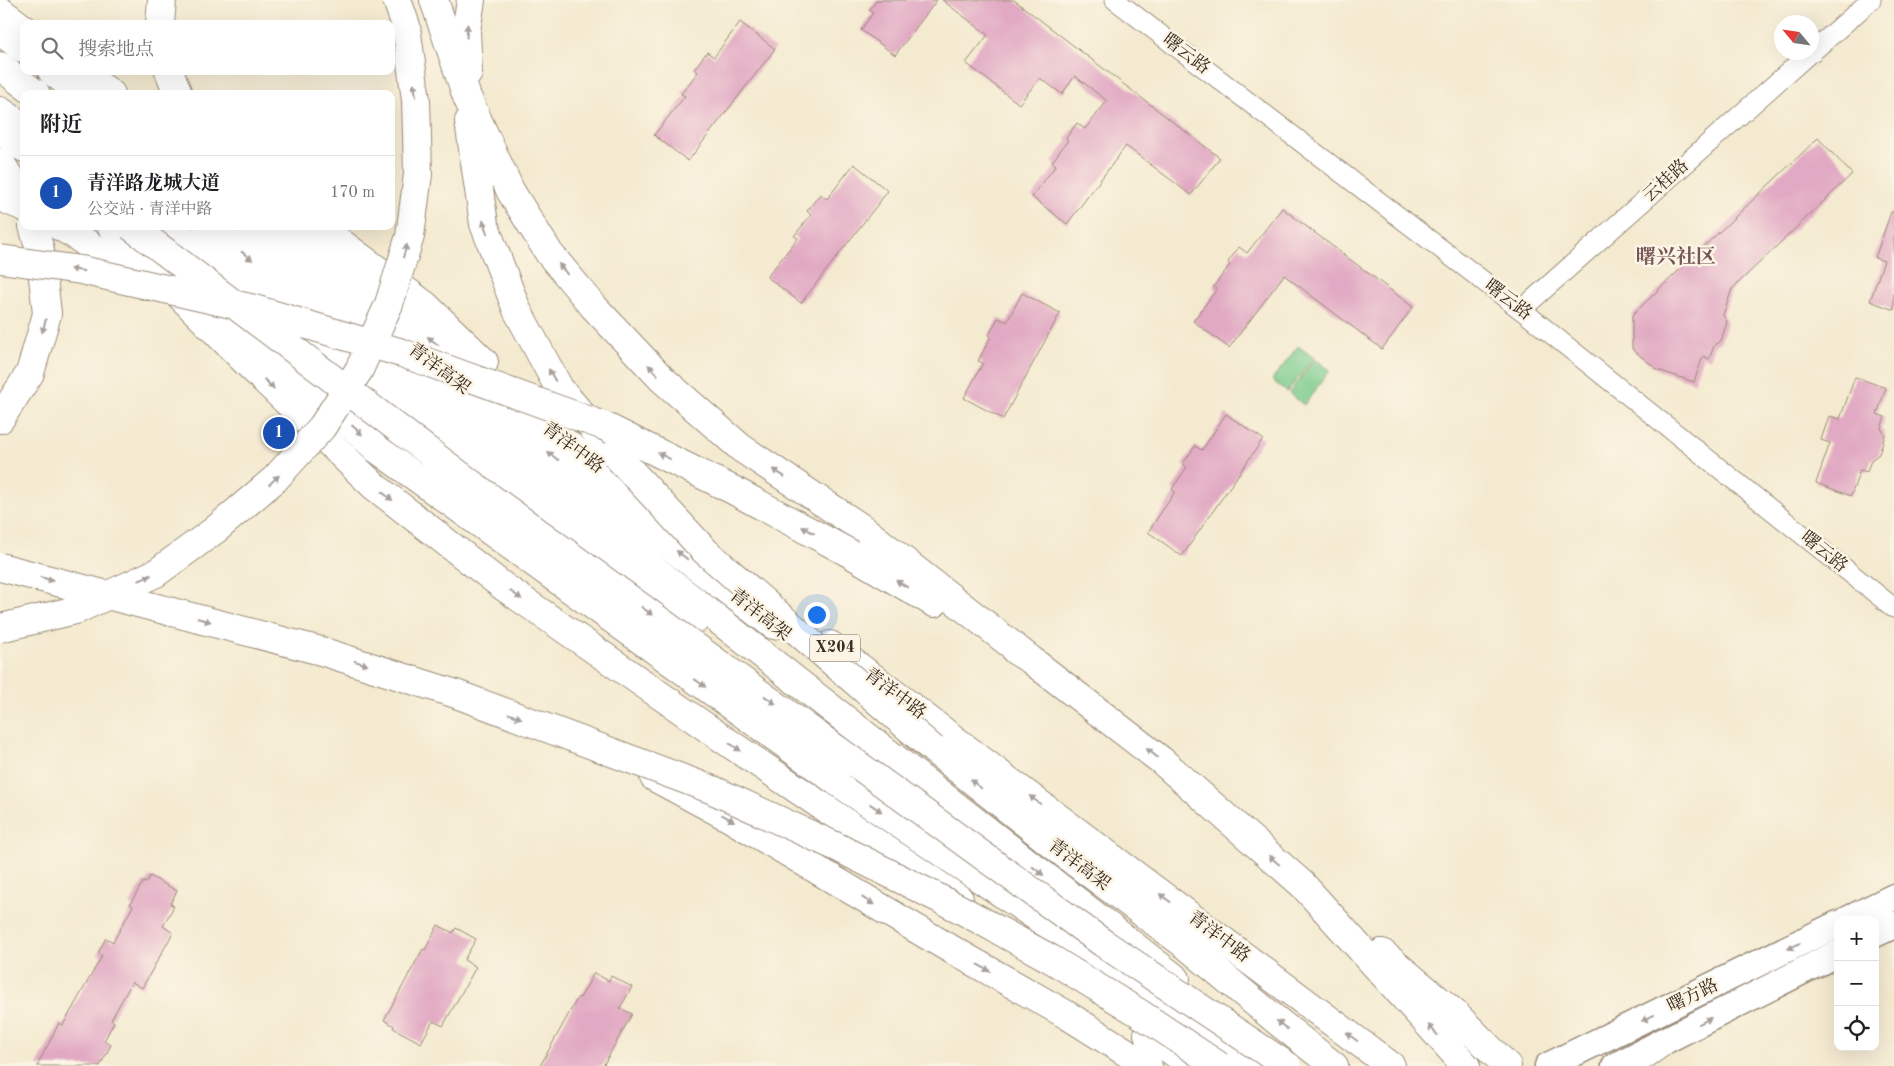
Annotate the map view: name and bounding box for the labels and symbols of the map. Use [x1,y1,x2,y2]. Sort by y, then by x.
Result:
north arrow [1774,15,1819,60]
one-way arrow [463,23,471,39]
street label: 曙云路 [1159,29,1214,77]
one-way arrow [411,81,419,97]
street label: 云桂路 [1639,155,1692,206]
one-way arrow [481,219,489,234]
one-way arrow [401,243,409,258]
district label: 曙兴社区 [1636,246,1716,268]
one-way arrow [240,251,254,261]
one-way arrow [557,263,568,276]
one-way arrow [69,265,85,273]
street label: 曙云路 [1481,275,1536,323]
one-way arrow [39,318,47,333]
one-way arrow [426,336,440,346]
street label: 青洋高架 [405,339,474,398]
one-way arrow [647,365,659,377]
one-way arrow [548,367,556,382]
one-way arrow [263,378,275,390]
pin: 1 [263,414,295,452]
street label: 青洋中路 [539,418,608,477]
one-way arrow [350,425,363,436]
one-way arrow [546,451,560,461]
one-way arrow [657,451,671,459]
one-way arrow [772,468,785,477]
one-way arrow [267,474,279,486]
one-way arrow [380,491,393,502]
one-way arrow [802,526,815,535]
street label: 曙云路 [1797,526,1852,576]
one-way arrow [675,550,689,560]
one-way arrow [138,573,152,581]
one-way arrow [40,575,55,583]
one-way arrow [896,579,909,588]
street label: 青洋高架 [726,584,795,644]
one-way arrow [509,590,522,600]
your location [804,602,830,628]
one-way arrow [640,606,654,616]
one-way arrow [197,616,212,624]
road number: X204 [810,634,860,661]
one-way arrow [354,660,369,668]
street label: 青洋中路 [861,664,930,723]
one-way arrow [693,678,707,688]
one-way arrow [763,695,777,705]
one-way arrow [508,712,523,720]
one-way arrow [729,743,742,752]
one-way arrow [1146,748,1159,759]
one-way arrow [970,778,983,789]
one-way arrow [1029,795,1042,806]
one-way arrow [869,803,883,813]
one-way arrow [722,813,735,822]
street label: 青洋高架 [1045,835,1114,894]
one-way arrow [1269,854,1281,866]
one-way arrow [1032,866,1045,876]
one-way arrow [1159,892,1172,903]
one-way arrow [862,896,875,905]
street label: 青洋中路 [1185,907,1254,966]
one-way arrow [1787,942,1801,950]
one-way arrow [978,964,991,973]
street label: 曙方路 [1664,974,1721,1016]
one-way arrow [1641,1014,1655,1022]
one-way arrow [1698,1017,1712,1025]
one-way arrow [1276,1020,1289,1031]
one-way arrow [1427,1024,1438,1037]
one-way arrow [1345,1032,1359,1042]

